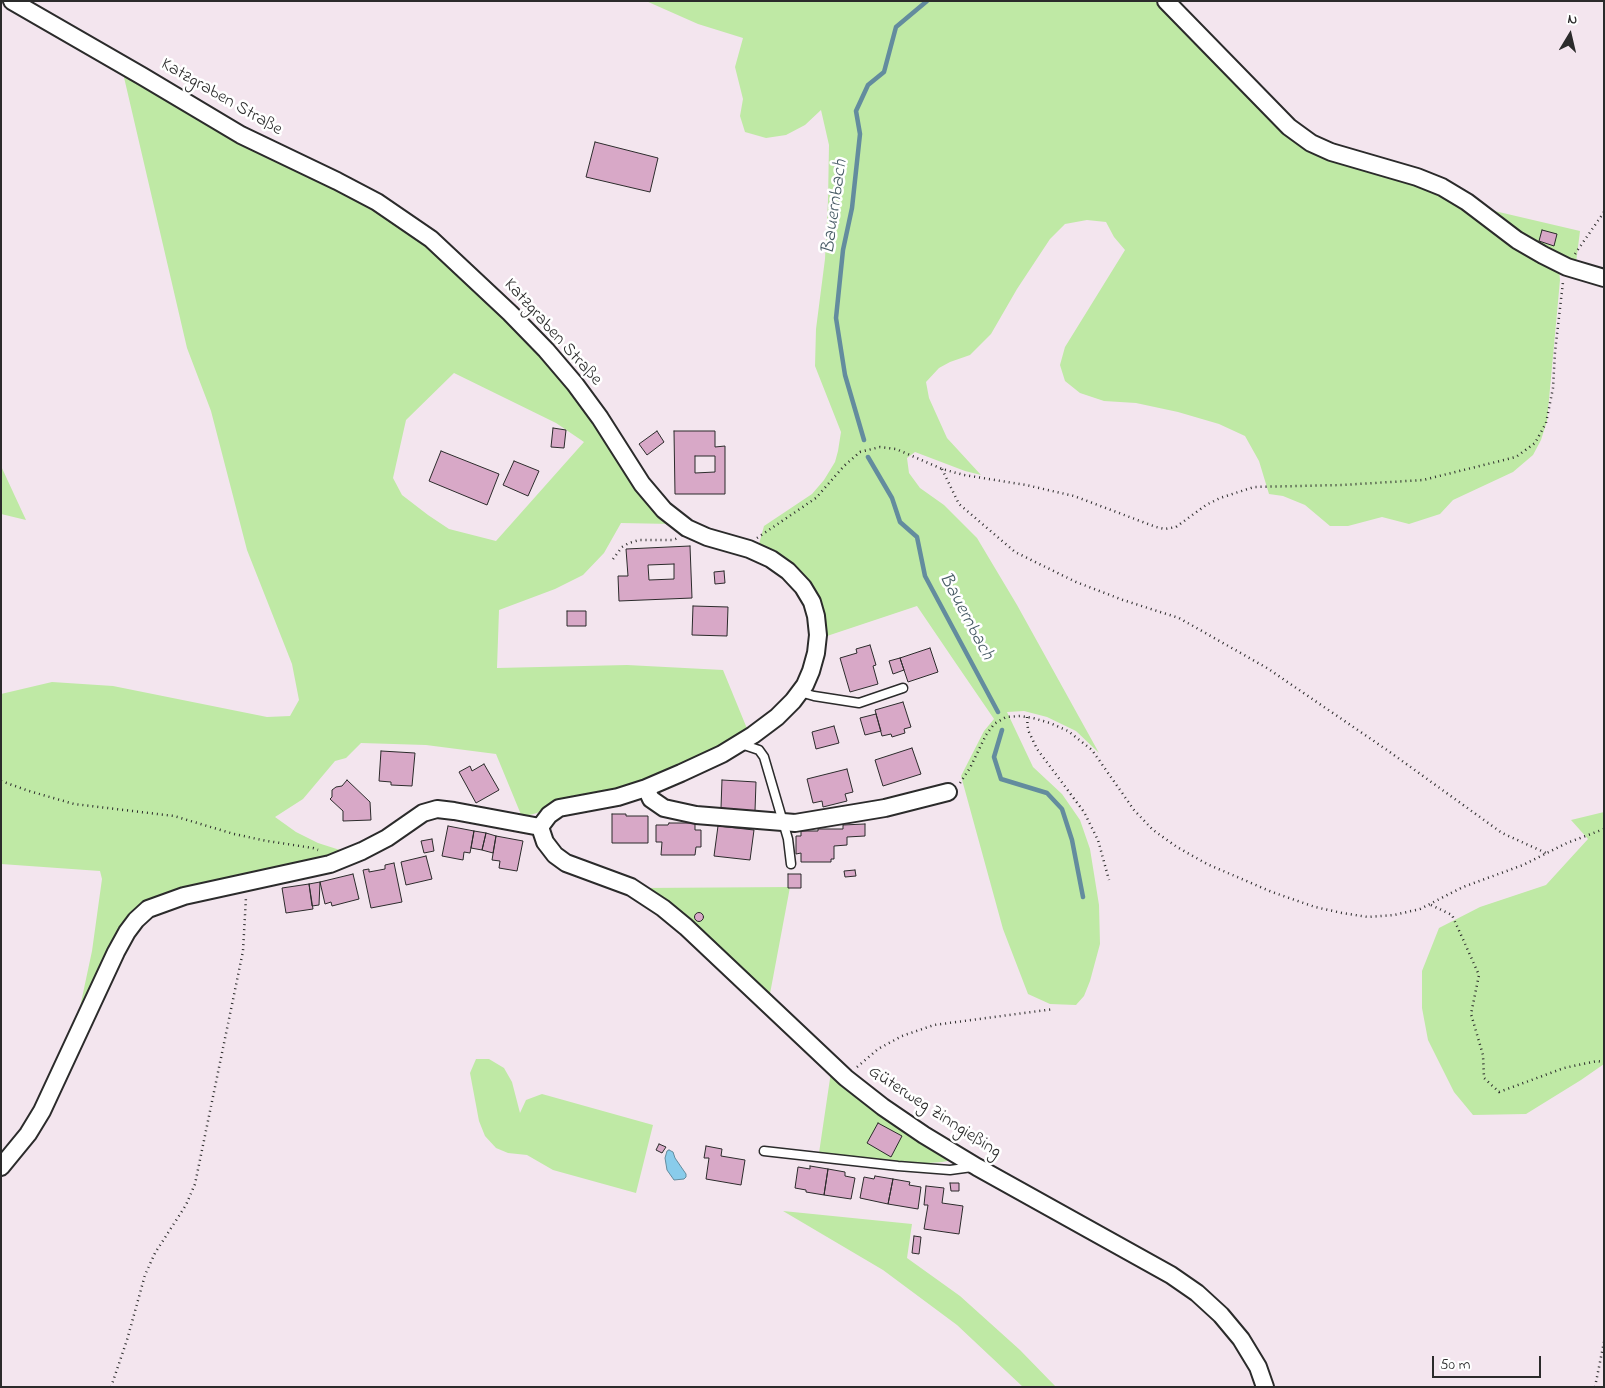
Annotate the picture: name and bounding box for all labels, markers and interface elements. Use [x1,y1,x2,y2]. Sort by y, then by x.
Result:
text: N [1566,9,1579,31]
north arrow [1545,10,1595,60]
street label: Katzgraben Straße [156,54,286,142]
water label: Bauernbach [818,158,854,256]
street label: Katzgraben Straße [498,275,606,391]
water label: Bauernbach [933,570,997,664]
street label: Güterweg Zinngießing [864,1062,1004,1164]
scale bar [1435,1346,1544,1378]
text: 50 m [1440,1354,1470,1376]

